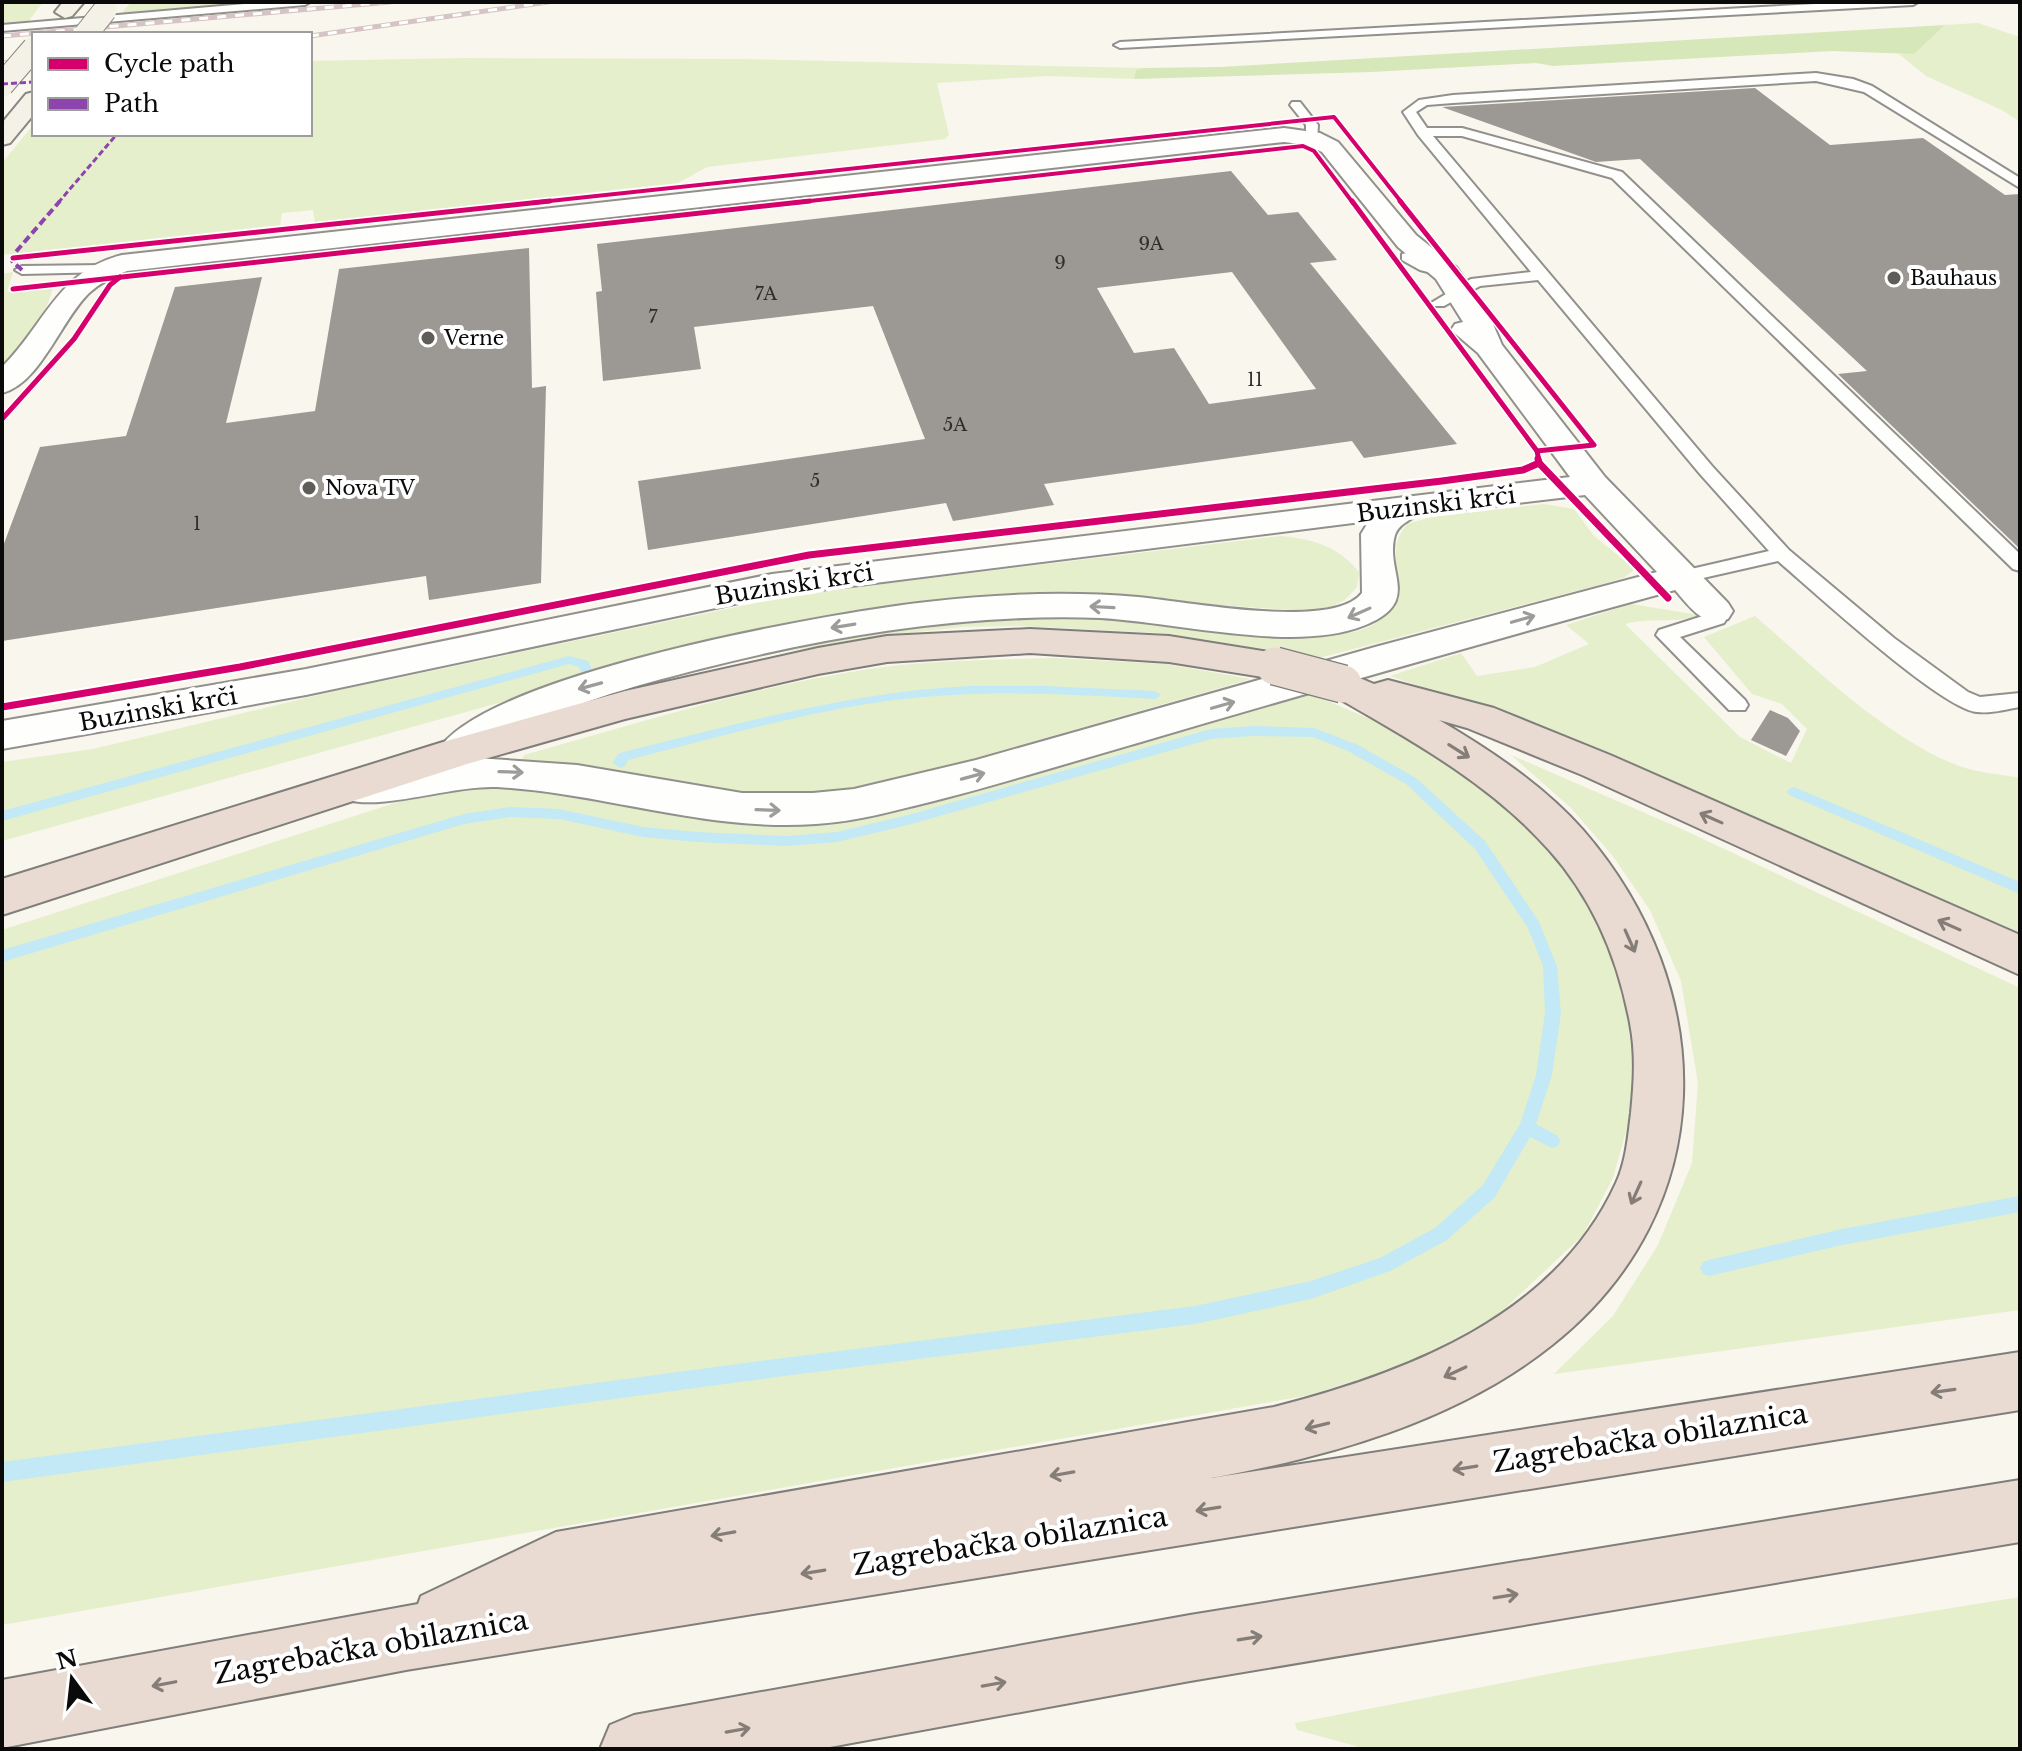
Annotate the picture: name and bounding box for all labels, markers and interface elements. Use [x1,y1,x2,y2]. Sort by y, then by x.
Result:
legend [32,32,312,136]
text: Cycle path [104,49,235,78]
text: Path [104,89,159,118]
house number: 9A [1138,233,1165,255]
house number: 9 [1054,252,1066,274]
place label: Bauhaus [1910,266,1997,290]
marker: Bauhaus [1885,269,1903,287]
house number: 7A [755,283,778,305]
house number: 7 [648,306,658,328]
place label: Verne [443,326,504,350]
marker: Verne [419,329,437,347]
house number: 11 [1247,369,1263,391]
house number: 5A [943,414,968,436]
house number: 5 [810,470,820,492]
place label: Nova TV [325,476,415,500]
marker: Nova TV [300,479,318,497]
street label: Buzinski krči [1355,480,1517,528]
house number: 1 [193,513,201,535]
street label: Buzinski krči [713,557,875,611]
one-way arrow [1089,599,1116,614]
one-way arrow [1347,606,1371,621]
one-way arrow [1510,611,1536,626]
one-way arrow [831,619,856,634]
one-way arrow [577,679,603,694]
street label: Buzinski krči [77,681,239,737]
one-way arrow [1210,696,1236,711]
one-way arrow [1447,743,1470,759]
one-way arrow [497,765,524,780]
one-way arrow [960,767,986,782]
one-way arrow [754,802,781,817]
one-way arrow [1700,810,1724,825]
one-way arrow [1937,916,1961,931]
one-way arrow [1623,929,1638,953]
one-way arrow [1628,1181,1643,1205]
one-way arrow [1444,1365,1468,1380]
one-way arrow [1931,1384,1956,1399]
street label: Zagrebačka obilaznica [1490,1396,1810,1480]
one-way arrow [1305,1420,1331,1435]
one-way arrow [1453,1461,1478,1476]
one-way arrow [1050,1468,1075,1483]
street label: Zagrebačka obilaznica [850,1499,1170,1583]
one-way arrow [1196,1502,1221,1517]
one-way arrow [711,1527,736,1542]
one-way arrow [801,1566,826,1581]
one-way arrow [1493,1588,1518,1603]
street label: Zagrebačka obilaznica [211,1602,531,1692]
one-way arrow [1236,1630,1262,1645]
north arrow [32,1639,112,1719]
text: N [53,1644,81,1676]
one-way arrow [980,1675,1006,1690]
one-way arrow [152,1677,178,1692]
one-way arrow [725,1722,750,1737]

